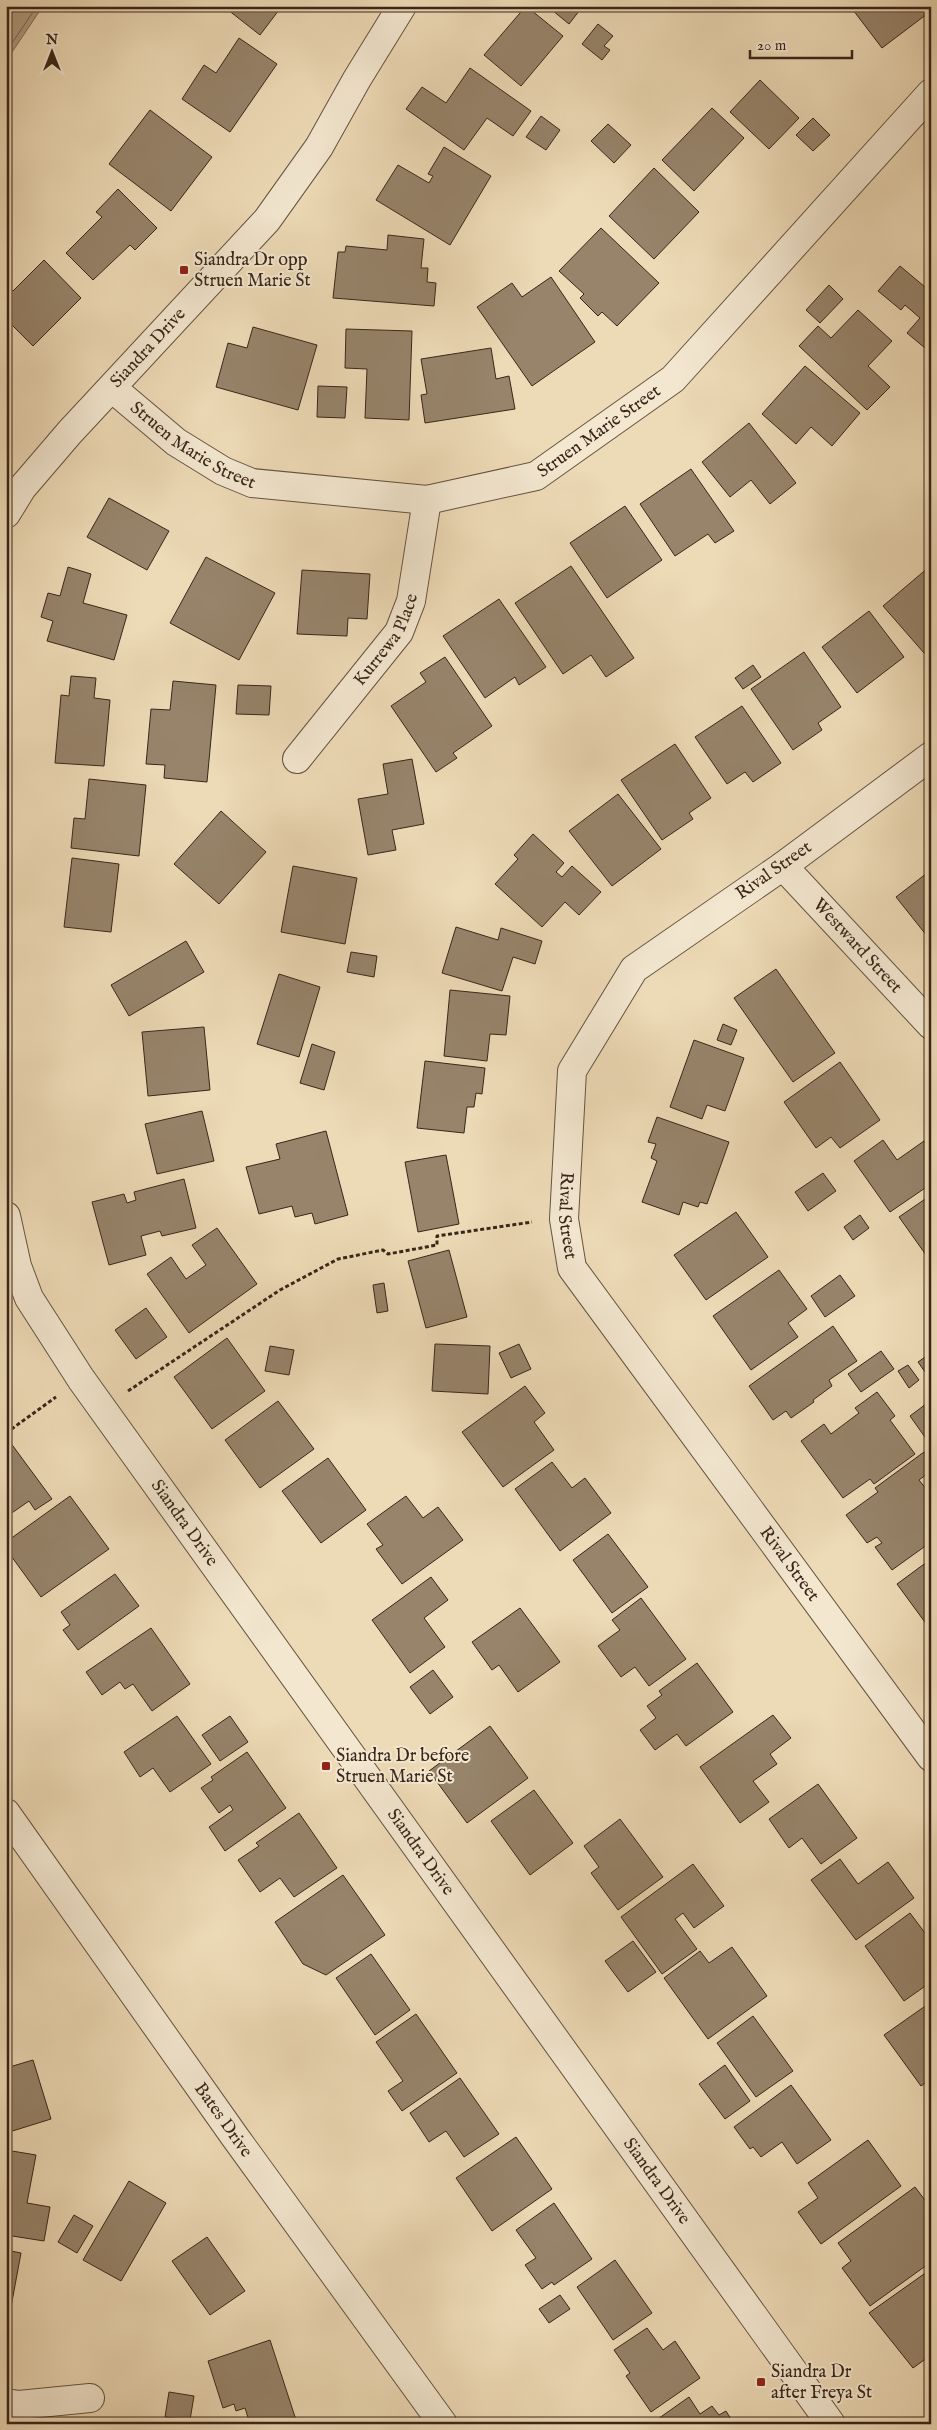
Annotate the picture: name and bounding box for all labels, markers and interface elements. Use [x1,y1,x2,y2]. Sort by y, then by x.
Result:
north arrow [28,28,78,78]
scale bar [750,28,852,60]
text: N [45,31,58,49]
text: 20 m [757,36,787,55]
place label: Siandra Dr opp Struen Marie St [194,249,311,293]
marker: Siandra Dr opp Struen Marie St [178,264,190,276]
street label: Siandra Drive [105,303,191,393]
street label: Struen Marie Street [533,380,665,483]
street label: Struen Marie Street [125,397,259,495]
street label: Kurrewa Place [349,592,423,691]
street label: Rival Street [732,836,816,906]
street label: Westward Street [807,893,907,998]
street label: Rival Street [552,1171,582,1261]
street label: Siandra Drive [146,1475,223,1571]
street label: Rival Street [754,1522,825,1606]
place label: Siandra Dr before Struen Marie St [336,1745,469,1789]
marker: Siandra Dr before Struen Marie St [320,1760,332,1772]
street label: Siandra Drive [382,1804,459,1900]
street label: Bates Drive [189,2078,257,2162]
street label: Siandra Drive [618,2133,696,2229]
place label: Siandra Dr after Freya St [771,2361,872,2405]
marker: Siandra Dr after Freya St [755,2376,767,2388]

